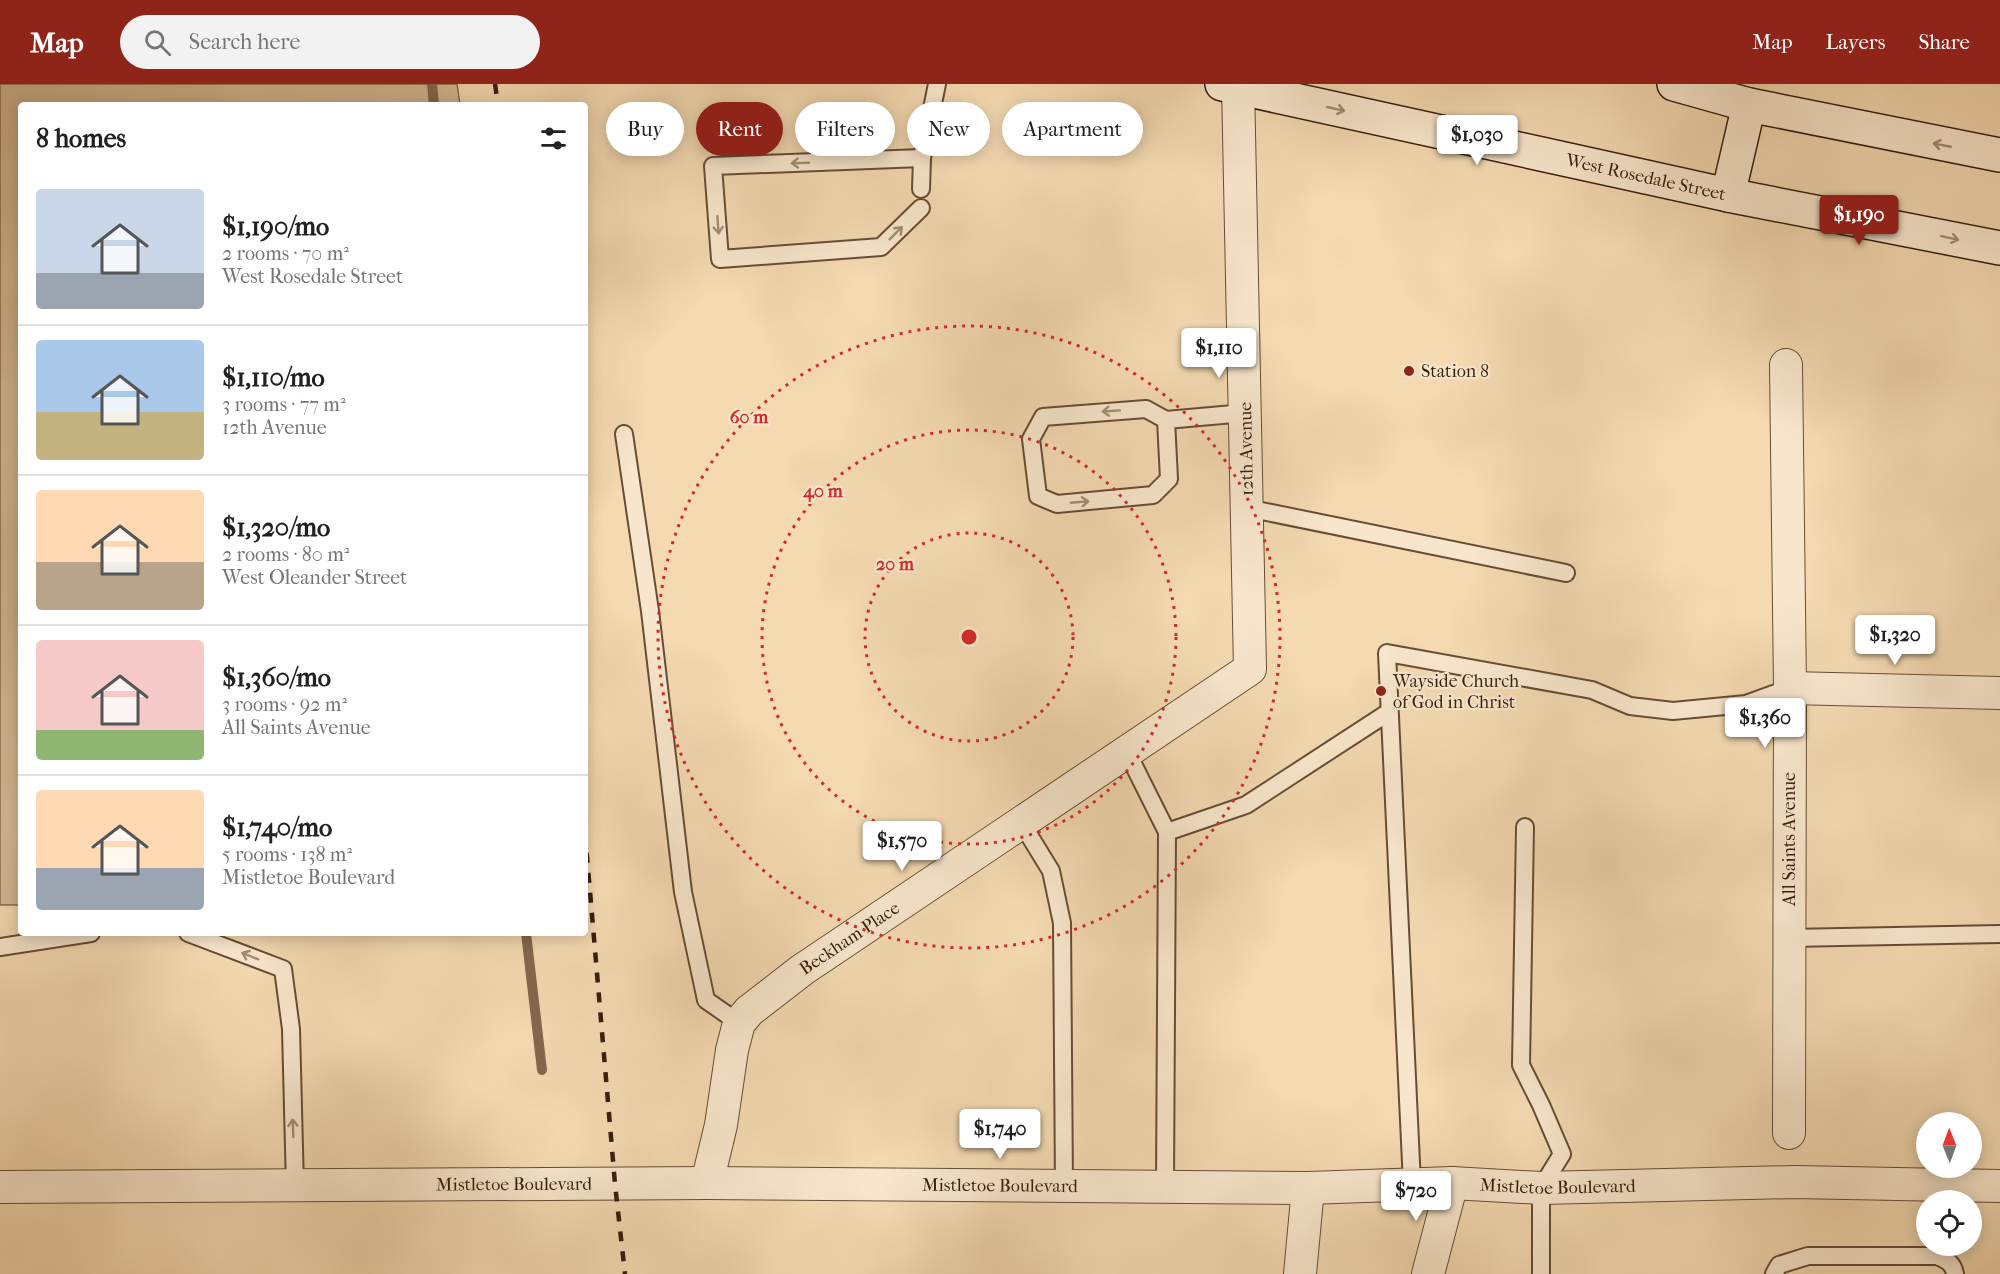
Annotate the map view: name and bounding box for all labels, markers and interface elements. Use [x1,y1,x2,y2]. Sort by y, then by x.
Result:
search box [120,15,540,69]
text: Map [30,26,84,59]
icon: search [141,26,174,59]
text: Search here [189,29,300,55]
text: Map [1752,30,1793,54]
text: Layers [1826,30,1885,54]
text: Share [1918,30,1970,54]
chip: Buy [606,102,684,156]
chip: Rent [696,102,783,156]
chip: Filters [795,102,895,156]
chip: New [907,102,990,156]
chip: Apartment [1002,102,1143,156]
one-way arrow [1326,103,1345,115]
pin: $1,030 [1428,115,1526,166]
icon: filters [537,122,570,155]
text: 8 homes [36,123,126,154]
text: $1,030 [1451,123,1503,146]
one-way arrow [1933,139,1953,150]
street label: West Rosedale Street [1563,150,1728,205]
one-way arrow [791,157,811,169]
pin: $1,190 [1810,195,1908,246]
text: $1,190 [1834,203,1884,226]
text: $1,190/mo [222,211,329,242]
icon: home [84,213,156,285]
one-way arrow [712,214,723,234]
one-way arrow [888,226,903,240]
one-way arrow [1940,233,1959,244]
text: 2 rooms · 70 m² [222,242,349,265]
text: West Rosedale Street [222,265,403,288]
pin: $1,110 [1170,328,1268,379]
text: $1,110 [1195,336,1243,359]
place label: Station 8 [1421,361,1489,382]
text: $1,110/mo [222,362,325,393]
icon: home [84,364,156,436]
marker: Station 8 [1402,364,1416,378]
text: 3 rooms · 77 m² [222,393,346,416]
street label: 12th Avenue [1235,402,1258,496]
one-way arrow [1102,406,1122,417]
text: 60 m [730,407,769,428]
text: 12th Avenue [222,416,327,439]
text: 40 m [802,481,844,502]
one-way arrow [1070,496,1090,507]
text: $1,320/mo [222,512,330,543]
icon: home [84,514,156,586]
text: 2 rooms · 80 m² [222,543,349,566]
text: 20 m [876,554,915,575]
text: West Oleander Street [222,566,407,589]
pin: $1,320 [1846,615,1944,666]
text: $1,320 [1869,623,1921,646]
centre of rings [959,627,979,647]
text: $1,360/mo [222,662,331,693]
icon: home [84,664,156,736]
place label: Wayside Church of God in Christ [1392,671,1519,713]
marker: Wayside Church of God in Christ [1374,684,1388,698]
text: 3 rooms · 92 m² [222,693,347,716]
pin: $1,360 [1716,698,1814,749]
text: $1,360 [1739,706,1791,729]
text: All Saints Avenue [222,716,371,739]
street label: All Saints Avenue [1779,772,1800,907]
text: $1,740/mo [222,812,332,843]
icon: home [84,814,156,886]
pin: $1,570 [853,821,951,872]
text: $1,570 [877,829,927,852]
text: 5 rooms · 138 m² [222,843,352,866]
text: Mistletoe Boulevard [222,866,395,889]
street label: Beckham Place [796,897,904,980]
one-way arrow [242,950,260,961]
pin: $1,740 [951,1109,1049,1160]
north arrow [1916,1112,1982,1178]
map controls [1916,1112,1982,1256]
text: $1,740 [973,1117,1027,1140]
one-way arrow [288,1119,299,1139]
pin: $720 [1380,1171,1452,1222]
street label: Mistletoe Boulevard [436,1174,592,1196]
street label: Mistletoe Boulevard [922,1175,1078,1197]
street label: Mistletoe Boulevard [1479,1175,1636,1199]
text: $720 [1395,1179,1437,1202]
button: locate [1916,1190,1982,1256]

